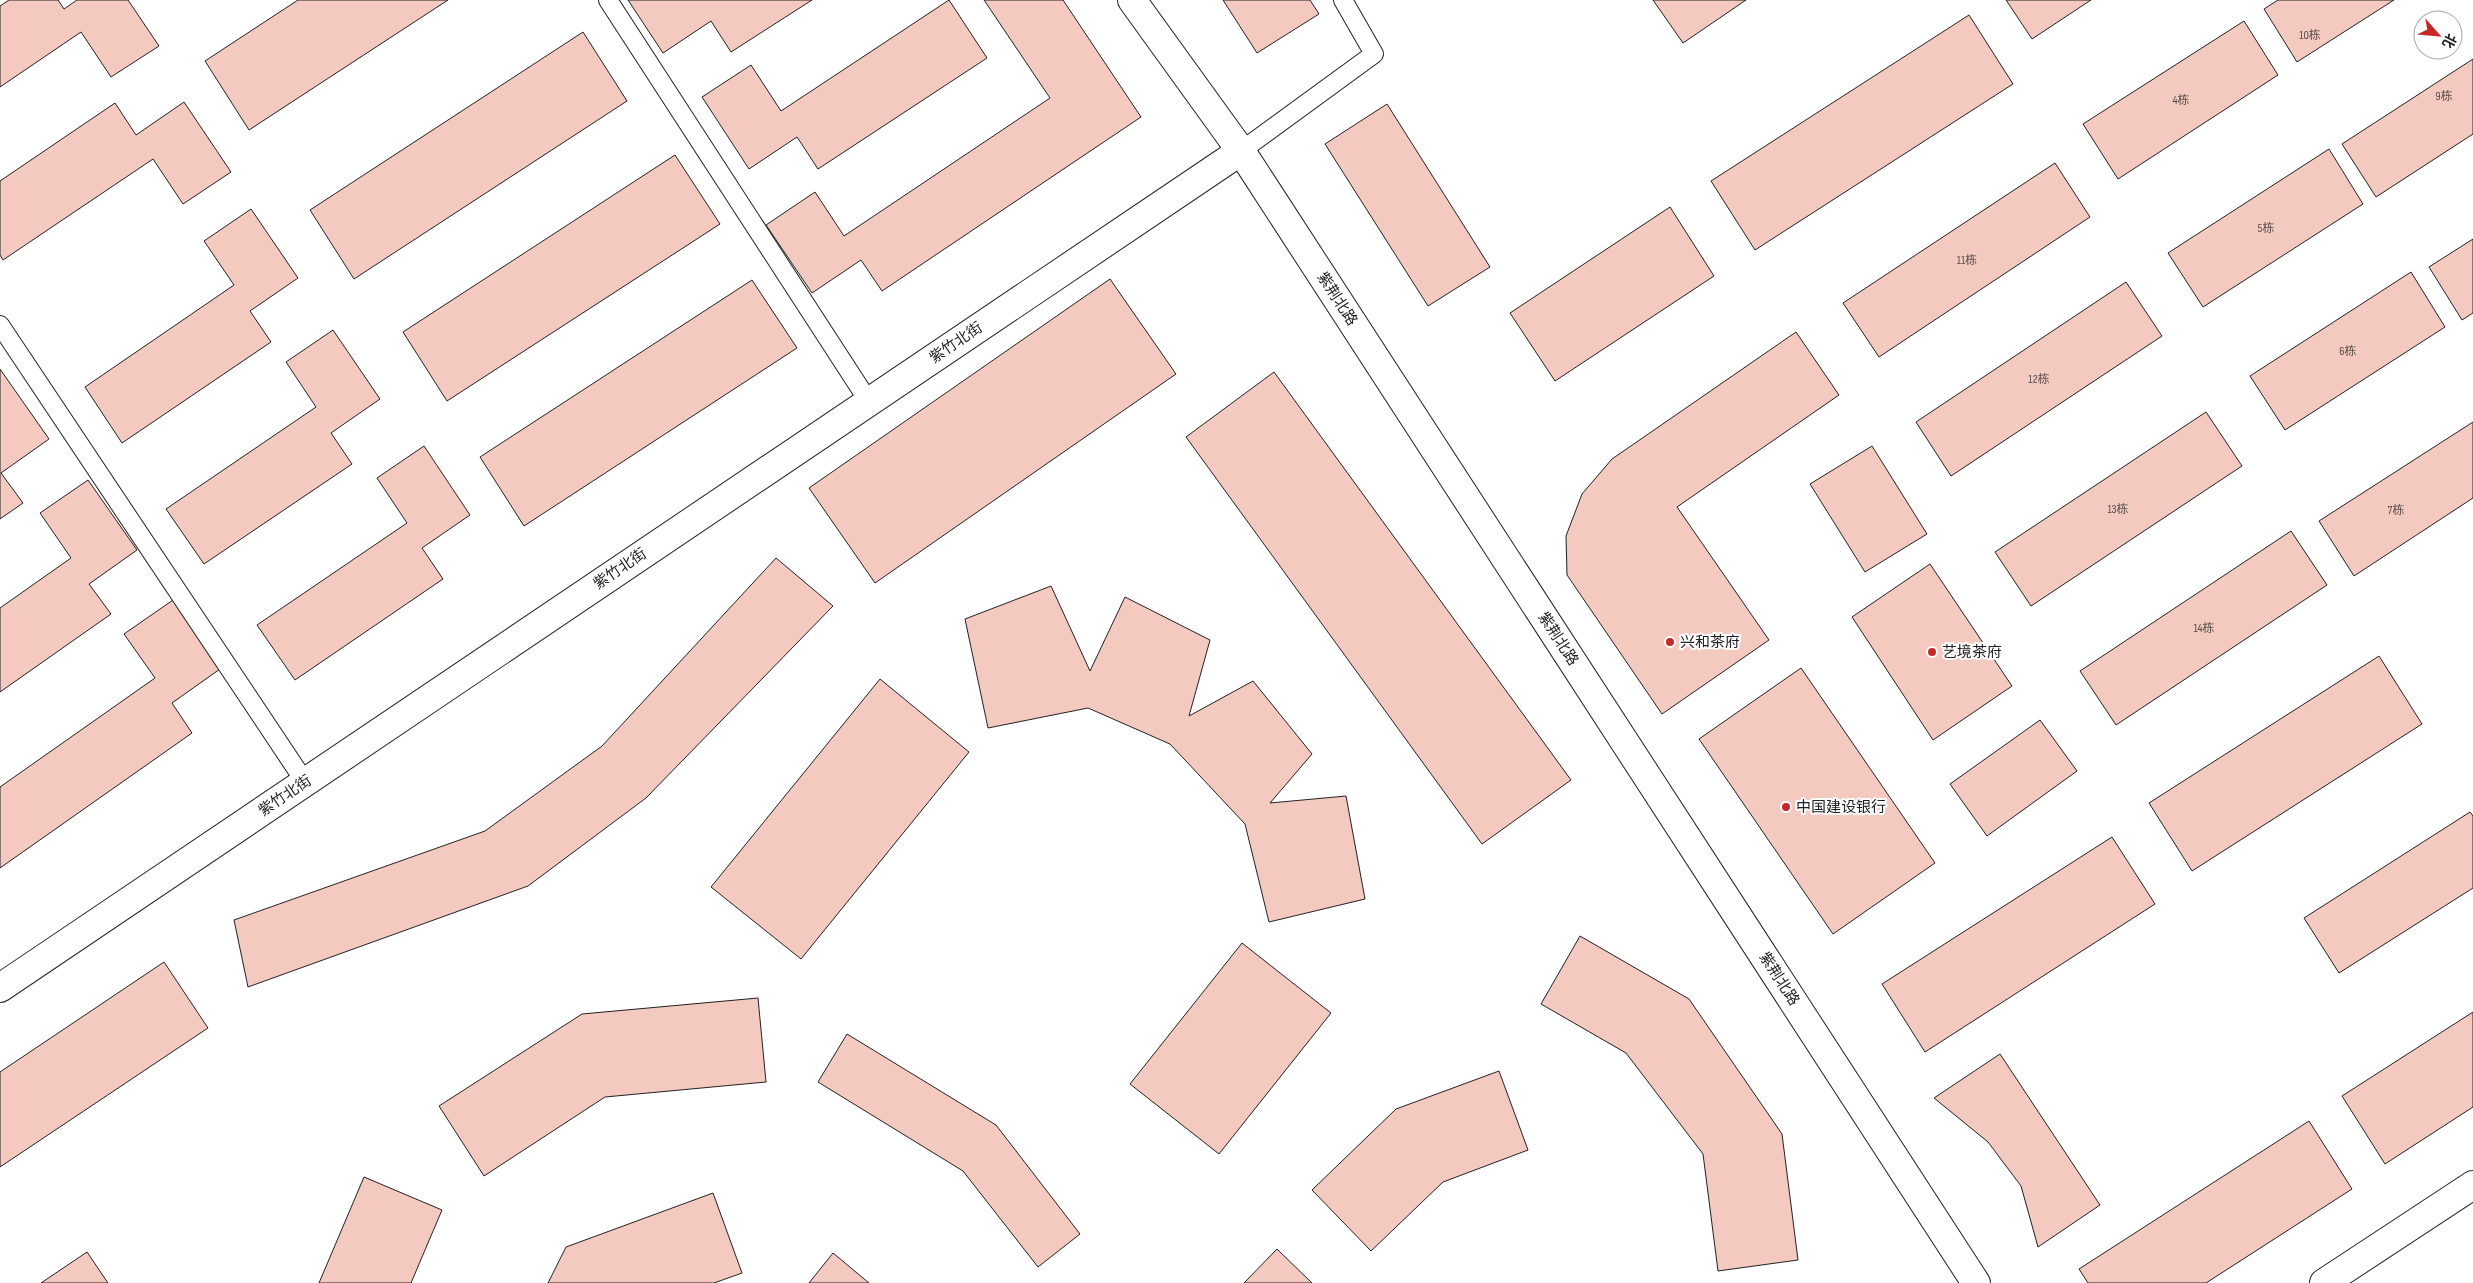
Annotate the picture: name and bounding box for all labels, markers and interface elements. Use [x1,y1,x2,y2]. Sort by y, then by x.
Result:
north arrow [2413,10,2463,60]
house number: 10栋 [2299,28,2321,43]
text: 北 [2438,31,2460,51]
house number: 9栋 [2435,89,2453,104]
house number: 4栋 [2172,93,2190,108]
house number: 5栋 [2258,221,2274,236]
house number: 11栋 [1957,253,1977,268]
street label: 紫荆北路 [1313,269,1361,329]
street label: 紫竹北街 [926,318,986,368]
house number: 6栋 [2339,344,2357,359]
house number: 12栋 [2028,372,2050,387]
house number: 13栋 [2107,502,2129,517]
house number: 7栋 [2388,503,2404,518]
street label: 紫竹北街 [590,544,650,594]
street label: 紫荆北路 [1534,609,1582,669]
house number: 14栋 [2193,621,2215,636]
place label: 兴和茶府 [1680,633,1740,652]
marker: 兴和茶府 [1664,636,1676,648]
place label: 艺境茶府 [1942,643,2002,662]
marker: 艺境茶府 [1926,646,1938,658]
street label: 紫竹北街 [255,771,315,821]
place label: 中国建设银行 [1796,798,1886,817]
marker: 中国建设银行 [1780,801,1792,813]
street label: 紫荆北路 [1755,949,1803,1009]

